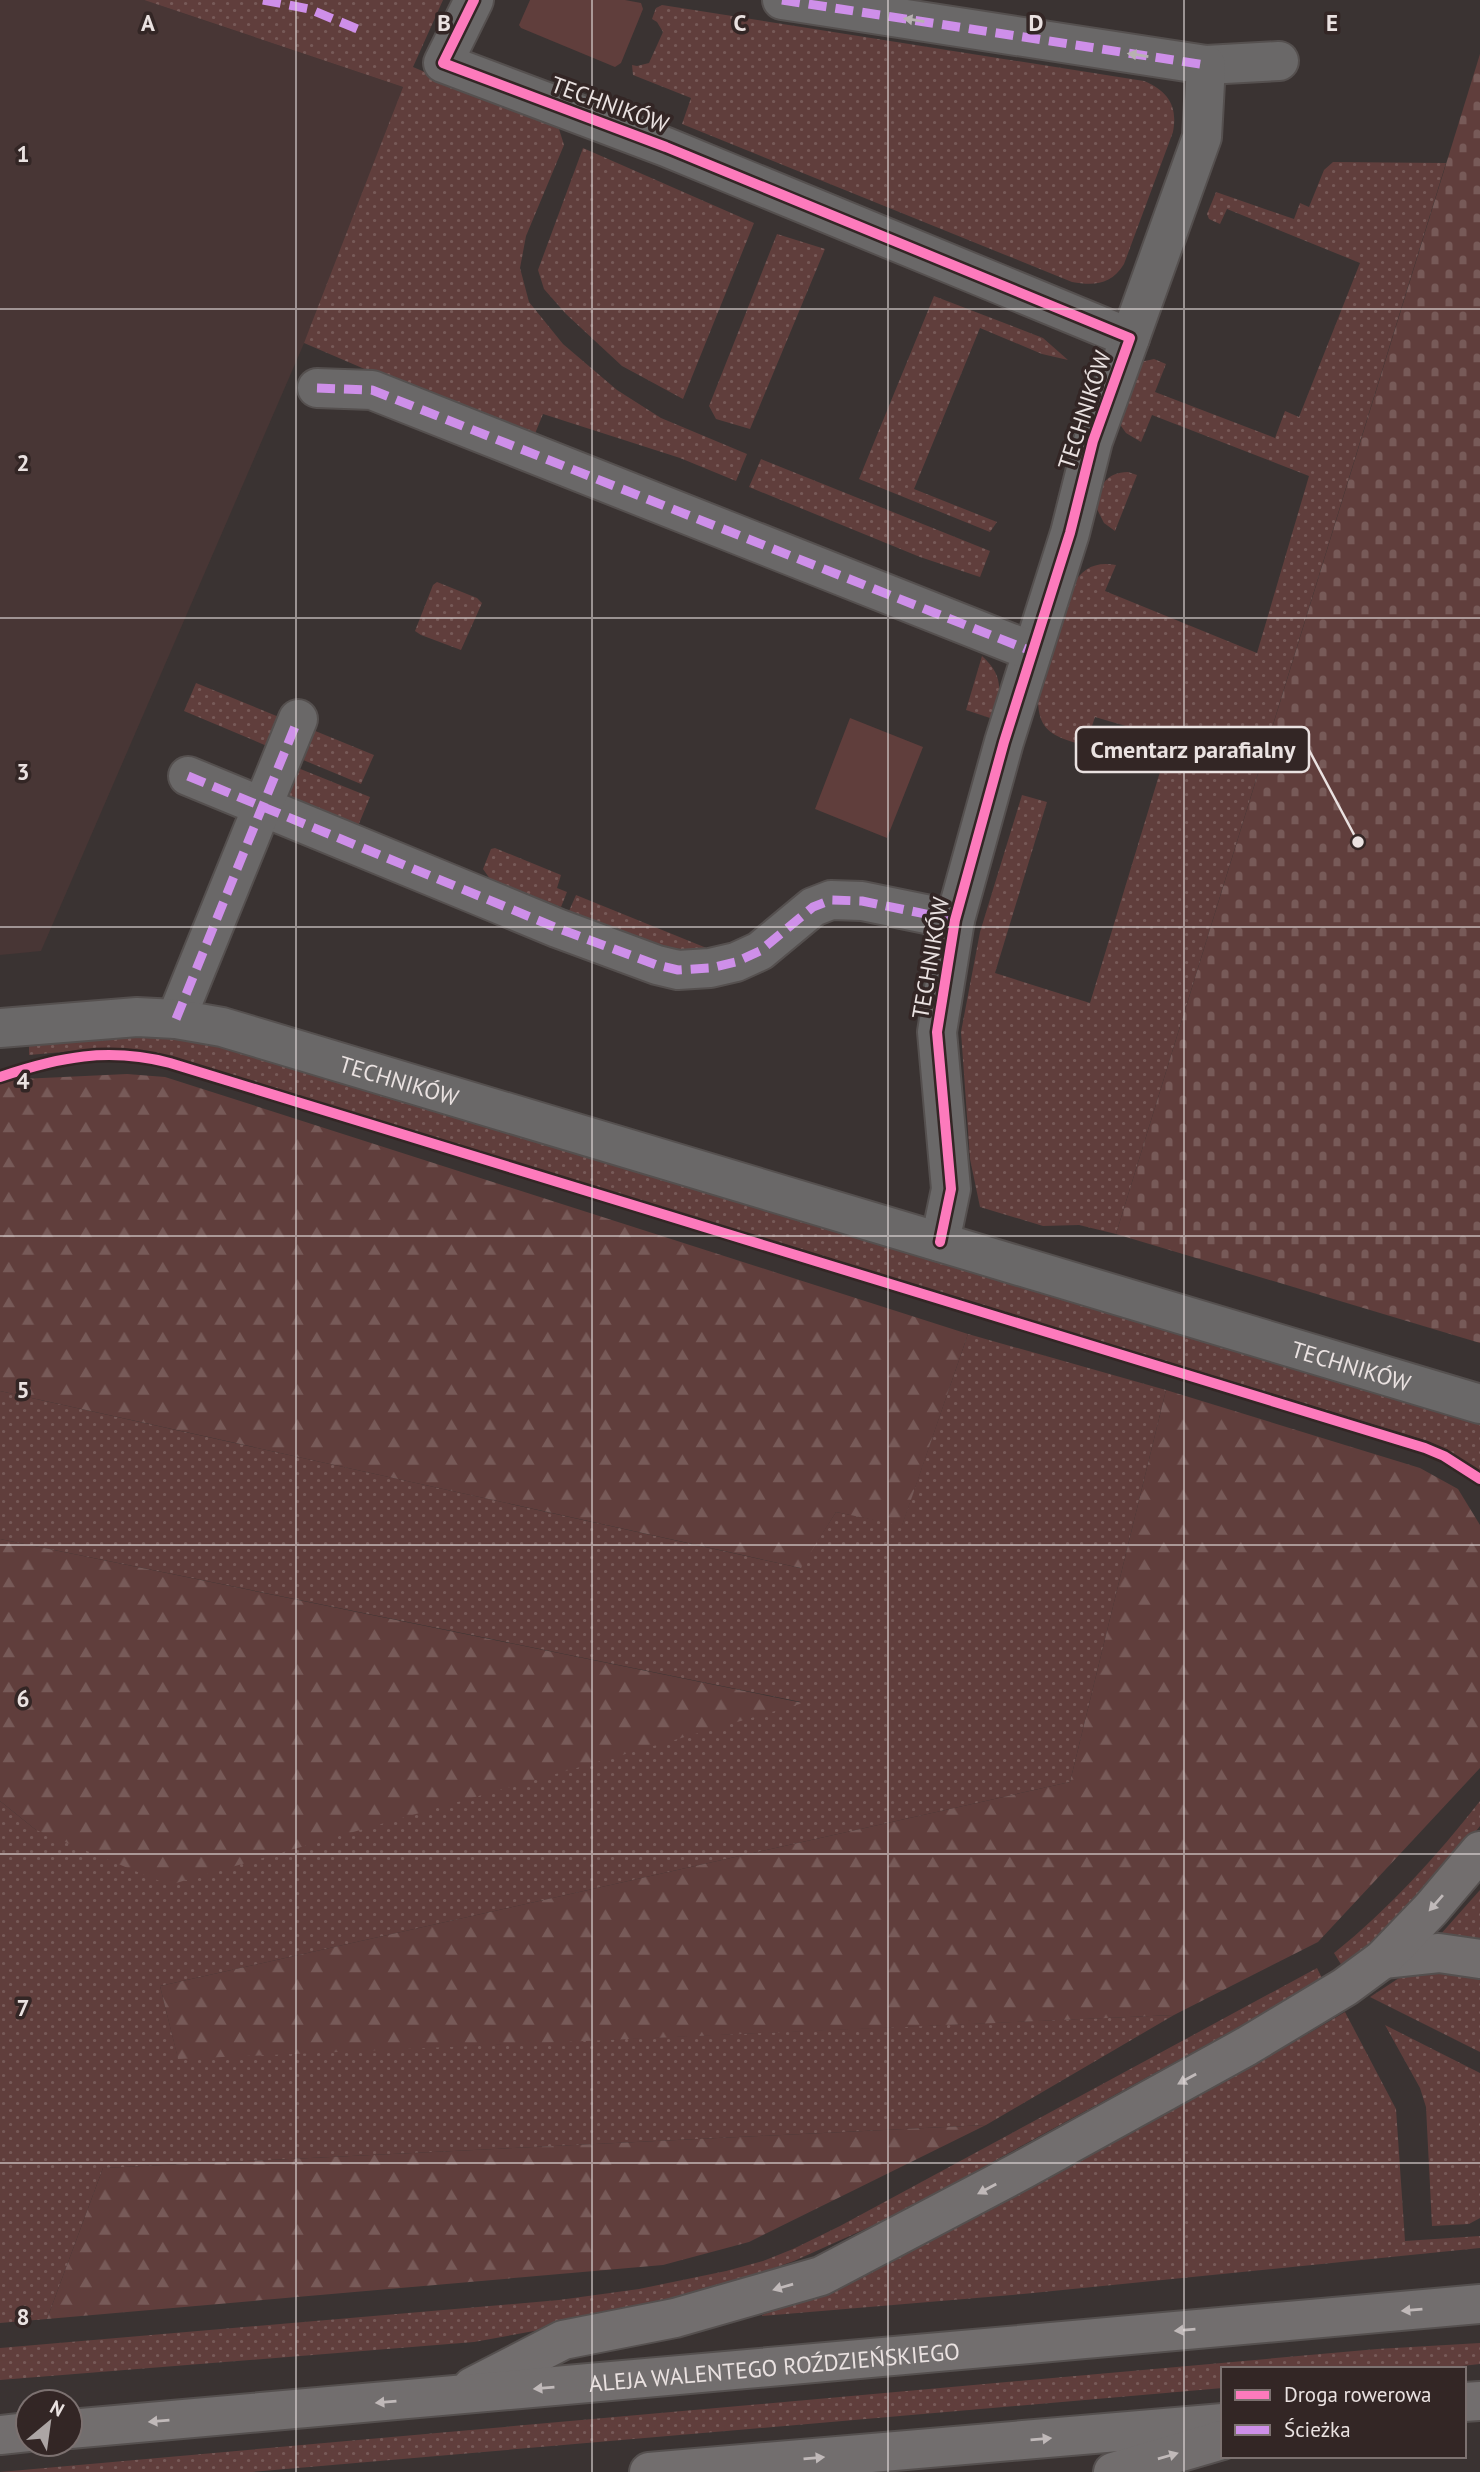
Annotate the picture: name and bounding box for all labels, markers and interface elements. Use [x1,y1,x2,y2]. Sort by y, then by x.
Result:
text: A [141,8,155,37]
text: B [437,8,451,37]
text: C [734,8,747,37]
text: D [1029,8,1043,37]
text: E [1326,8,1338,37]
one-way arrow [902,14,924,25]
one-way arrow [1127,49,1149,60]
street label: TECHNIKÓW [547,69,673,139]
text: 1 [16,139,30,168]
street label: TECHNIKÓW [1051,347,1117,473]
text: 2 [16,448,30,477]
callout: Cmentarz parafialny [1076,727,1309,772]
text: Cmentarz parafialny [1091,734,1296,765]
text: 3 [16,757,30,786]
street label: TECHNIKÓW [905,895,955,1021]
street label: TECHNIKÓW [336,1048,462,1112]
text: 4 [16,1066,30,1095]
street label: TECHNIKÓW [1288,1334,1414,1397]
text: 5 [16,1375,30,1404]
text: 6 [16,1684,30,1713]
one-way arrow [1428,1894,1444,1912]
text: 7 [16,1993,30,2022]
one-way arrow [1177,2073,1197,2085]
one-way arrow [977,2182,997,2194]
one-way arrow [772,2283,793,2293]
text: 8 [16,2302,30,2331]
one-way arrow [1401,2305,1423,2316]
one-way arrow [1174,2325,1196,2336]
street label: ALEJA WALENTEGO ROŹDZIEŃSKIEGO [587,2336,961,2397]
legend [1221,2367,1466,2458]
text: Droga rowerowa [1284,2381,1431,2408]
one-way arrow [533,2383,555,2394]
north arrow [14,2388,84,2458]
text: N [46,2395,69,2422]
one-way arrow [375,2397,397,2408]
one-way arrow [148,2416,170,2427]
text: Ścieżka [1284,2416,1351,2443]
one-way arrow [1030,2433,1052,2444]
one-way arrow [1157,2450,1179,2461]
one-way arrow [803,2452,825,2463]

